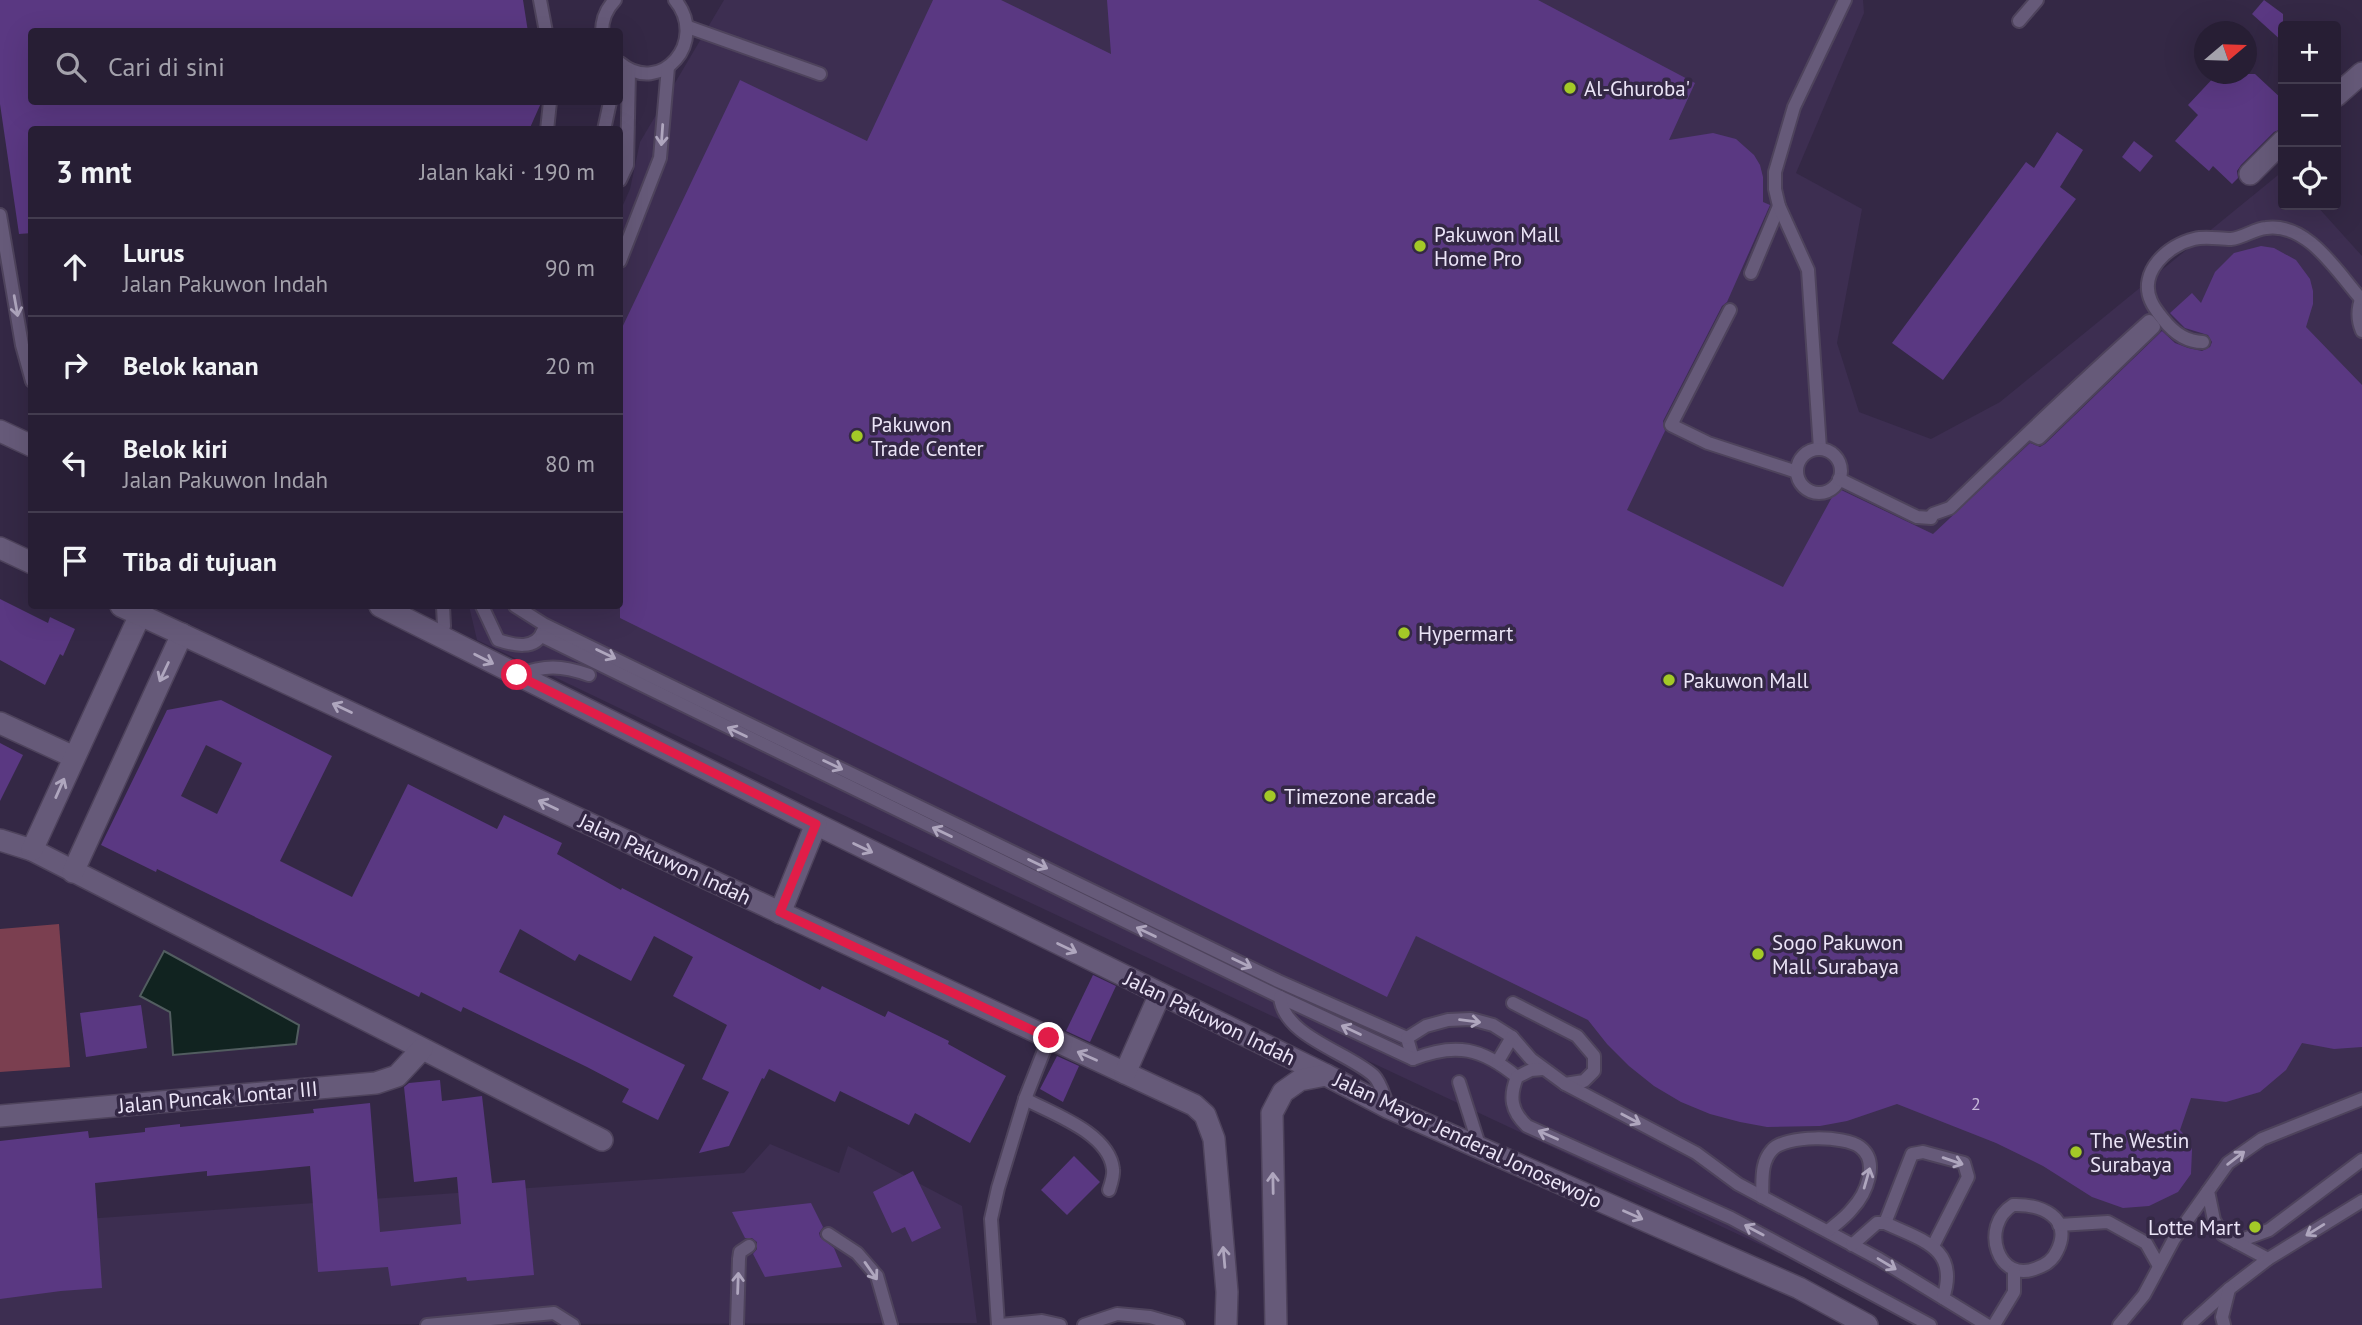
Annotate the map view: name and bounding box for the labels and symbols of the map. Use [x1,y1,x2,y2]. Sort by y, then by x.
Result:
north arrow [2194,21,2257,84]
place label: Al-Ghuroba' [1584,75,1690,102]
marker: Al-Ghuroba' [1562,80,1578,96]
one-way arrow [655,124,668,146]
place label: Pakuwon Mall Home Pro [1434,221,1560,272]
marker: Pakuwon Mall Home Pro [1412,238,1428,254]
one-way arrow [10,294,23,317]
place label: Pakuwon Trade Center [871,411,984,462]
marker: Pakuwon Trade Center [849,428,865,444]
place label: Hypermart [1418,620,1513,647]
marker: Hypermart [1396,625,1412,641]
one-way arrow [595,648,616,662]
one-way arrow [473,652,494,666]
route start [501,659,532,690]
one-way arrow [157,661,170,682]
place label: Pakuwon Mall [1683,667,1809,694]
marker: Pakuwon Mall [1661,672,1677,688]
one-way arrow [332,701,353,715]
one-way arrow [727,724,748,738]
one-way arrow [822,758,843,772]
one-way arrow [54,778,67,799]
place label: Timezone arcade [1284,783,1436,810]
marker: Timezone arcade [1262,788,1278,804]
one-way arrow [538,797,559,811]
street label: Jalan Pakuwon Indah [573,807,756,911]
one-way arrow [932,824,953,838]
one-way arrow [852,841,873,855]
one-way arrow [1027,858,1048,871]
one-way arrow [1136,924,1157,938]
place label: Sogo Pakuwon Mall Surabaya [1772,929,1903,980]
one-way arrow [1056,942,1077,956]
marker: Sogo Pakuwon Mall Surabaya [1750,946,1766,962]
one-way arrow [1231,957,1252,971]
street label: Jalan Pakuwon Indah [1119,964,1300,1071]
one-way arrow [1458,1014,1481,1027]
route end [1033,1022,1064,1053]
one-way arrow [1341,1023,1362,1036]
one-way arrow [1077,1049,1099,1062]
street label: Jalan Mayor Jenderal Jonosewojo [1329,1065,1606,1214]
street label: Jalan Puncak Lontar III [116,1075,319,1119]
house number: 2 [1971,1092,1981,1115]
one-way arrow [1620,1113,1641,1127]
place label: The Westin Surabaya [2090,1127,2189,1178]
one-way arrow [1538,1128,1559,1141]
marker: The Westin Surabaya [2068,1144,2084,1160]
one-way arrow [2226,1151,2245,1166]
one-way arrow [1942,1156,1963,1168]
one-way arrow [1861,1167,1874,1189]
one-way arrow [1266,1172,1280,1195]
one-way arrow [1622,1209,1644,1222]
place label: Lotte Mart [2148,1214,2241,1241]
marker: Lotte Mart [2247,1219,2263,1235]
one-way arrow [1744,1223,1765,1236]
one-way arrow [2306,1224,2326,1238]
one-way arrow [1217,1246,1230,1269]
one-way arrow [1877,1257,1897,1271]
one-way arrow [864,1261,878,1280]
one-way arrow [731,1272,745,1295]

